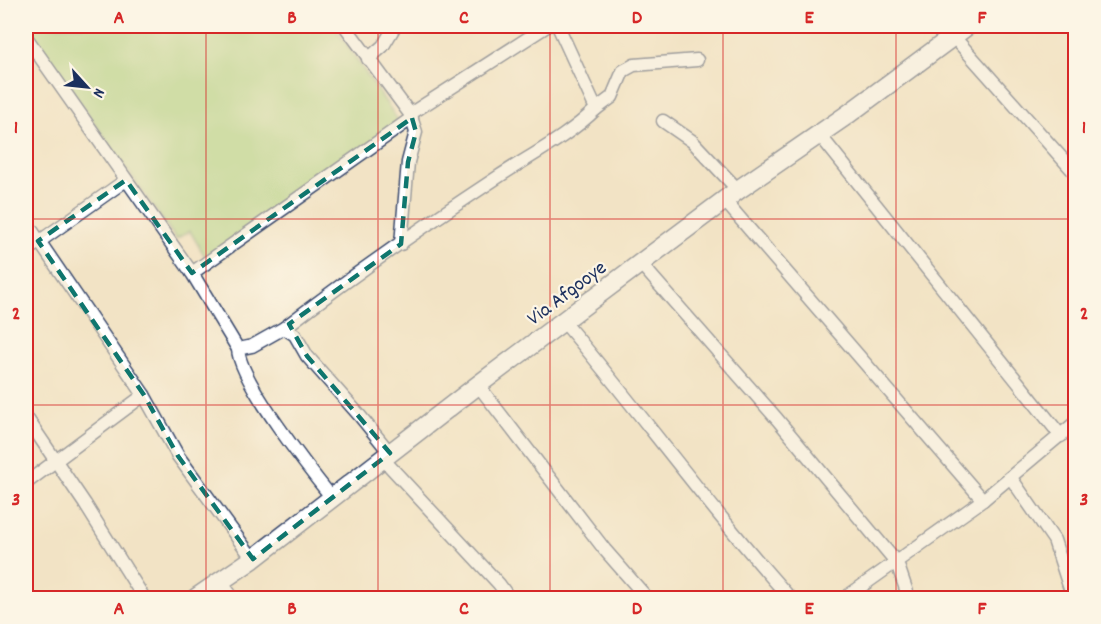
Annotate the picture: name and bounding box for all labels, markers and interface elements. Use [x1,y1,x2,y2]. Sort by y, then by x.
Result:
text: A [114,5,125,33]
text: B [287,5,297,33]
text: C [459,5,469,33]
text: D [632,5,643,33]
text: E [804,5,814,33]
text: F [978,5,988,33]
north arrow [57,57,117,117]
text: N [86,84,110,102]
text: 1 [14,115,18,143]
text: 1 [1082,115,1086,143]
street label: Via Afgooye [522,254,614,334]
text: 2 [12,301,20,329]
text: 2 [1080,301,1088,329]
text: 3 [12,487,20,515]
text: 3 [1080,487,1088,515]
text: A [114,596,125,624]
text: B [287,596,297,624]
text: C [459,596,469,624]
text: D [632,596,643,624]
text: E [804,596,814,624]
text: F [978,596,988,624]

